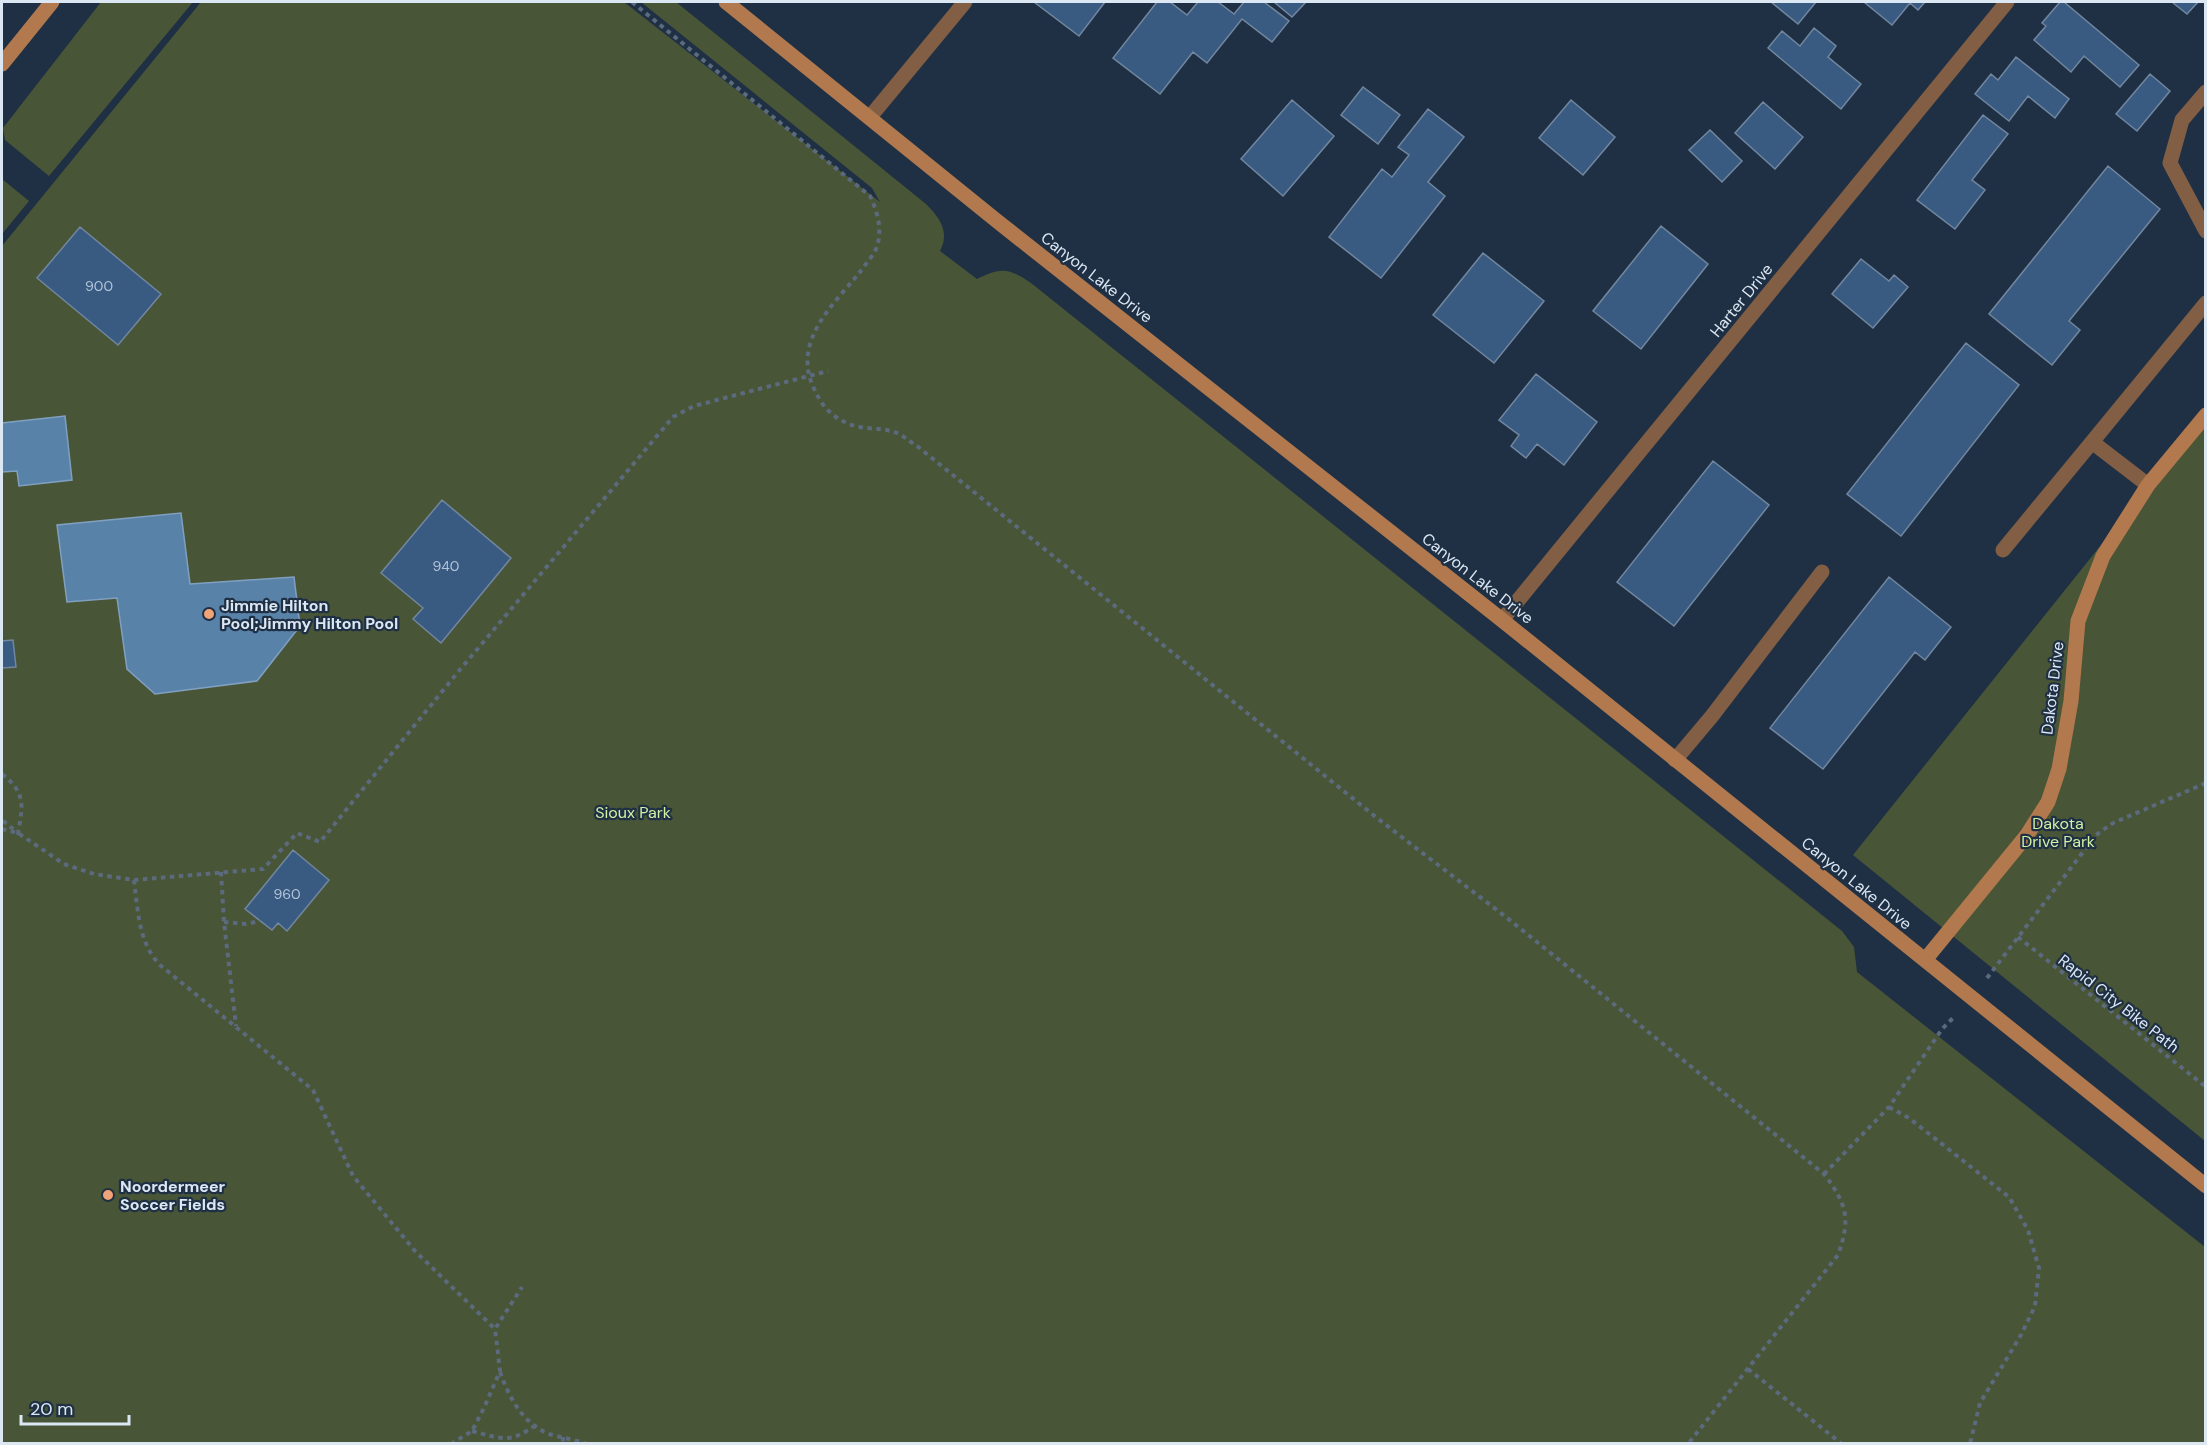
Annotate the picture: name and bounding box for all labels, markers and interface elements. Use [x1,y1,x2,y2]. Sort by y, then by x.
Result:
street label: Canyon Lake Drive [1037,227,1157,328]
street label: Harter Drive [1705,259,1777,341]
house number: 900 [85,277,113,295]
street label: Canyon Lake Drive [1418,528,1538,629]
house number: 940 [433,557,459,575]
place label: Jimmie Hilton Pool;Jimmy Hilton Pool [221,595,398,634]
marker: Jimmie Hilton Pool;Jimmy Hilton Pool [202,607,216,621]
street label: Dakota Drive [2036,640,2069,736]
park label: Sioux Park [595,802,671,823]
park label: Dakota Drive Park [2021,813,2095,852]
street label: Canyon Lake Drive [1797,832,1916,934]
house number: 960 [273,885,301,903]
street label: Rapid City Bike Path [2054,950,2183,1057]
place label: Noordermeer Soccer Fields [120,1176,226,1215]
marker: Noordermeer Soccer Fields [101,1188,115,1202]
scale bar [21,1388,129,1426]
text: 20 m [30,1397,73,1421]

